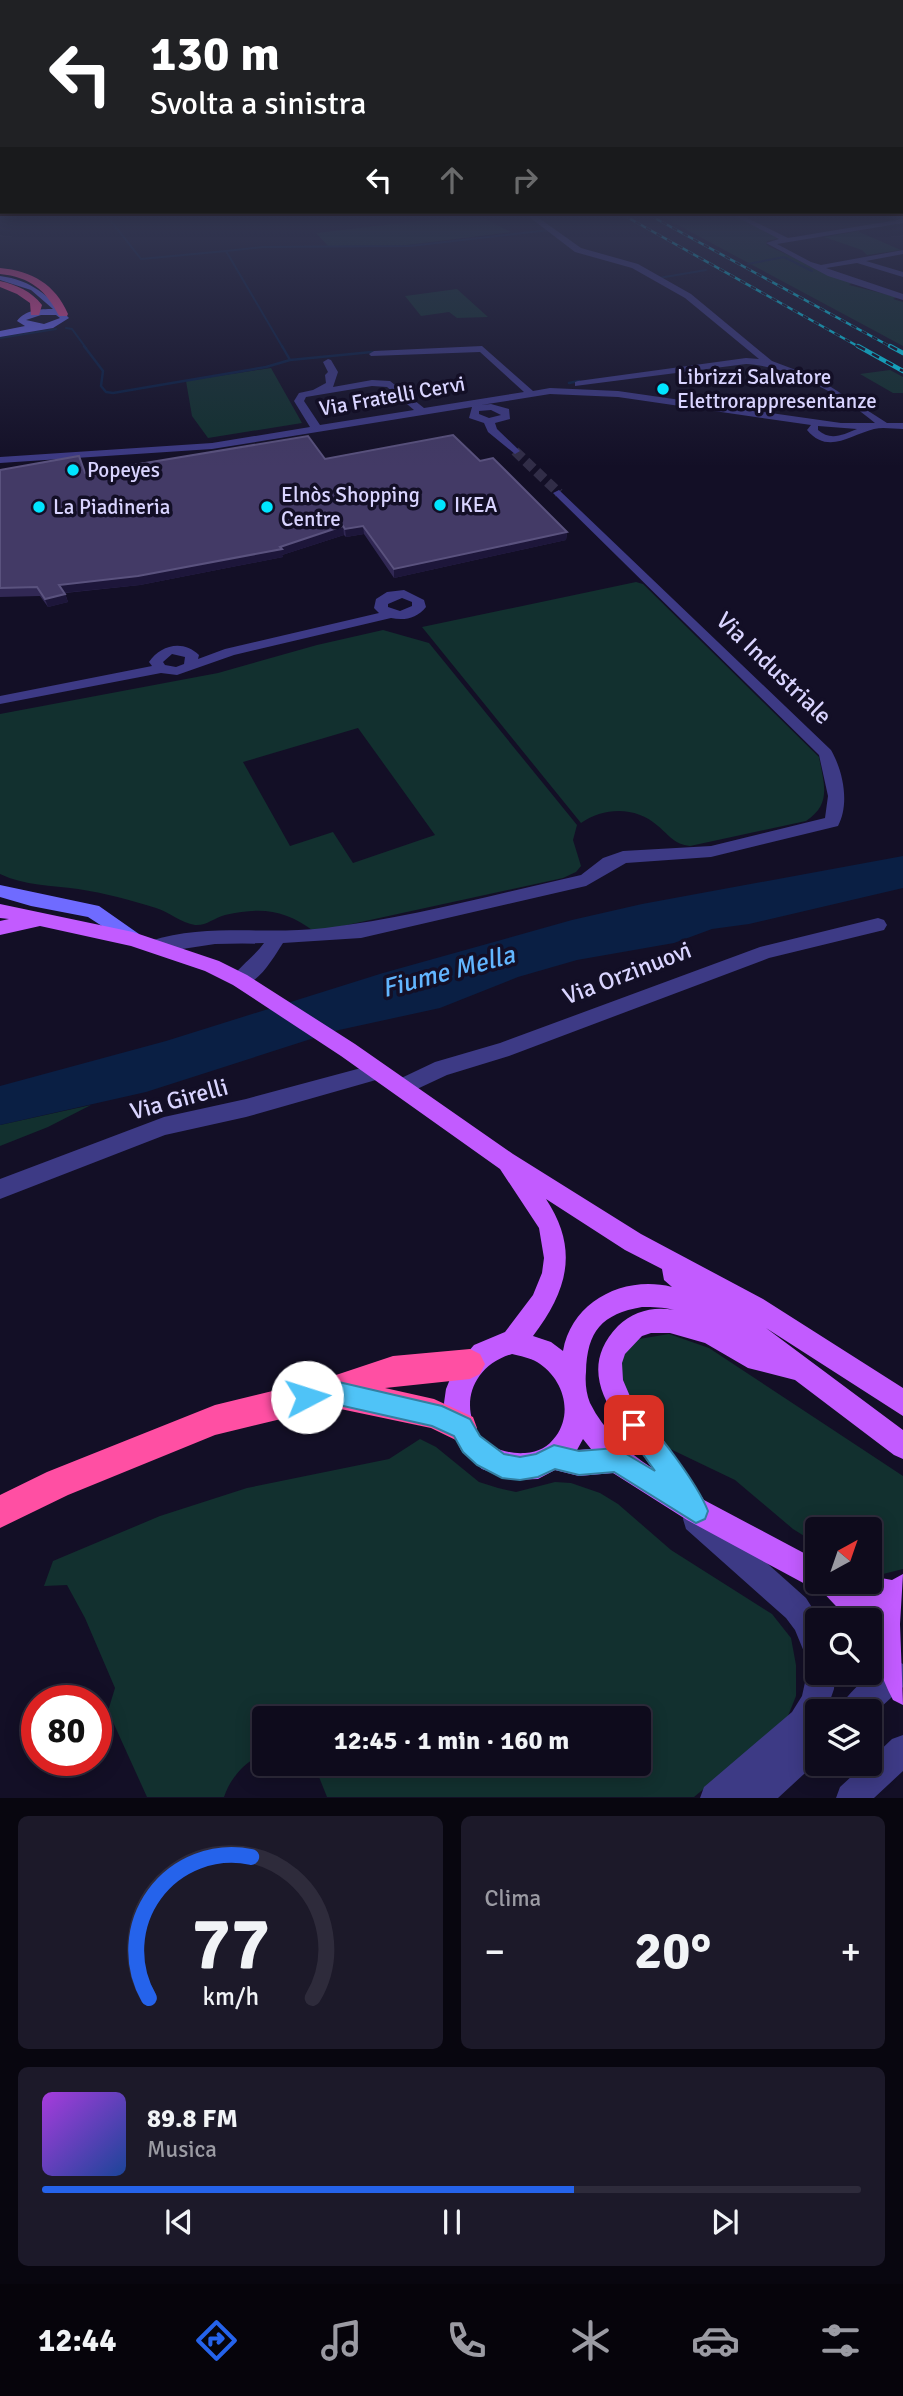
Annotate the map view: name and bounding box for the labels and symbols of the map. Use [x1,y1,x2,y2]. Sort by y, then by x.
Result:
place label: Librizzi Salvatore Elettrorappresentanze [677,364,877,414]
street label: Via Fratelli Cervi [317,370,467,422]
marker: Librizzi Salvatore Elettrorappresentanze [655,381,671,397]
place label: Popeyes [87,457,160,483]
marker: Popeyes [65,462,81,478]
place label: Elnòs Shopping Centre [281,482,420,532]
place label: IKEA [454,492,498,518]
place label: La Piadineria [53,494,170,520]
marker: IKEA [432,497,448,513]
marker: La Piadineria [31,499,47,515]
marker: Elnòs Shopping Centre [259,499,275,515]
street label: Via Industriale [710,605,838,731]
street label: Via Orzinuovi [558,935,696,1011]
water label: Fiume Mella [378,939,519,1005]
street label: Via Girelli [127,1072,231,1126]
position arrow [270,1360,344,1434]
pin [604,1395,664,1455]
north arrow [805,1517,882,1594]
speed limit sign: 80 [21,1685,112,1776]

